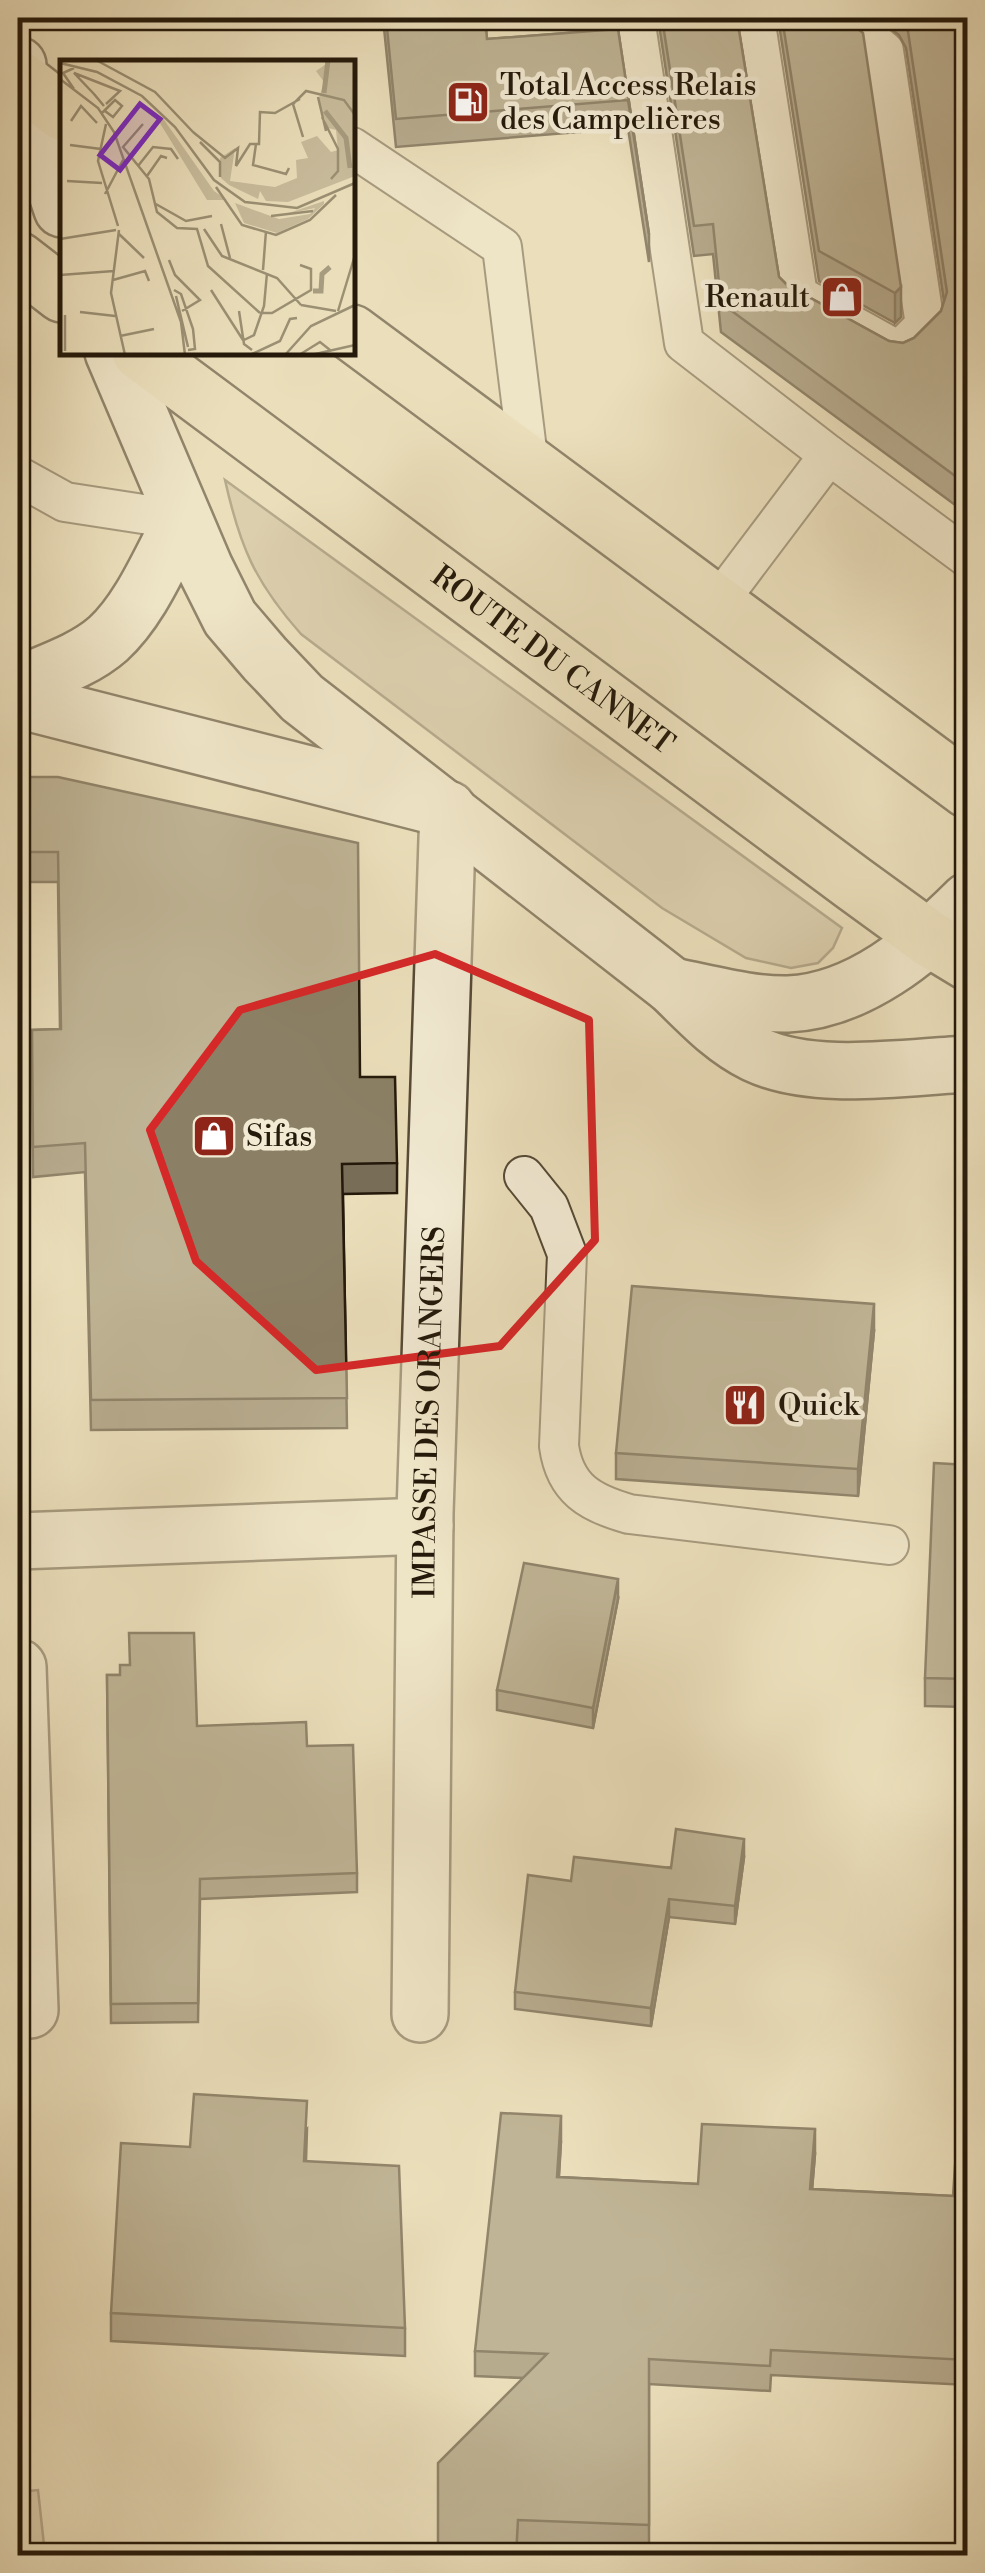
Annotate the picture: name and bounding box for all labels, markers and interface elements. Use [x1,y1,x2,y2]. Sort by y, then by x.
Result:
inset map [60,60,355,355]
place label: Total Access Relais des Campelières [500,67,757,139]
fuel station icon: Total Access Relais des Campelières [445,79,491,125]
shop icon: Renault [819,274,865,320]
place label: Renault [705,279,810,317]
street label: ROUTE DU CANNET [424,558,681,763]
shop icon: Sifas [191,1113,237,1159]
place label: Sifas [246,1118,312,1156]
street label: IMPASSE DES ORANGERS [406,1225,454,1599]
restaurant icon: Quick [722,1382,768,1428]
place label: Quick [778,1387,861,1425]

